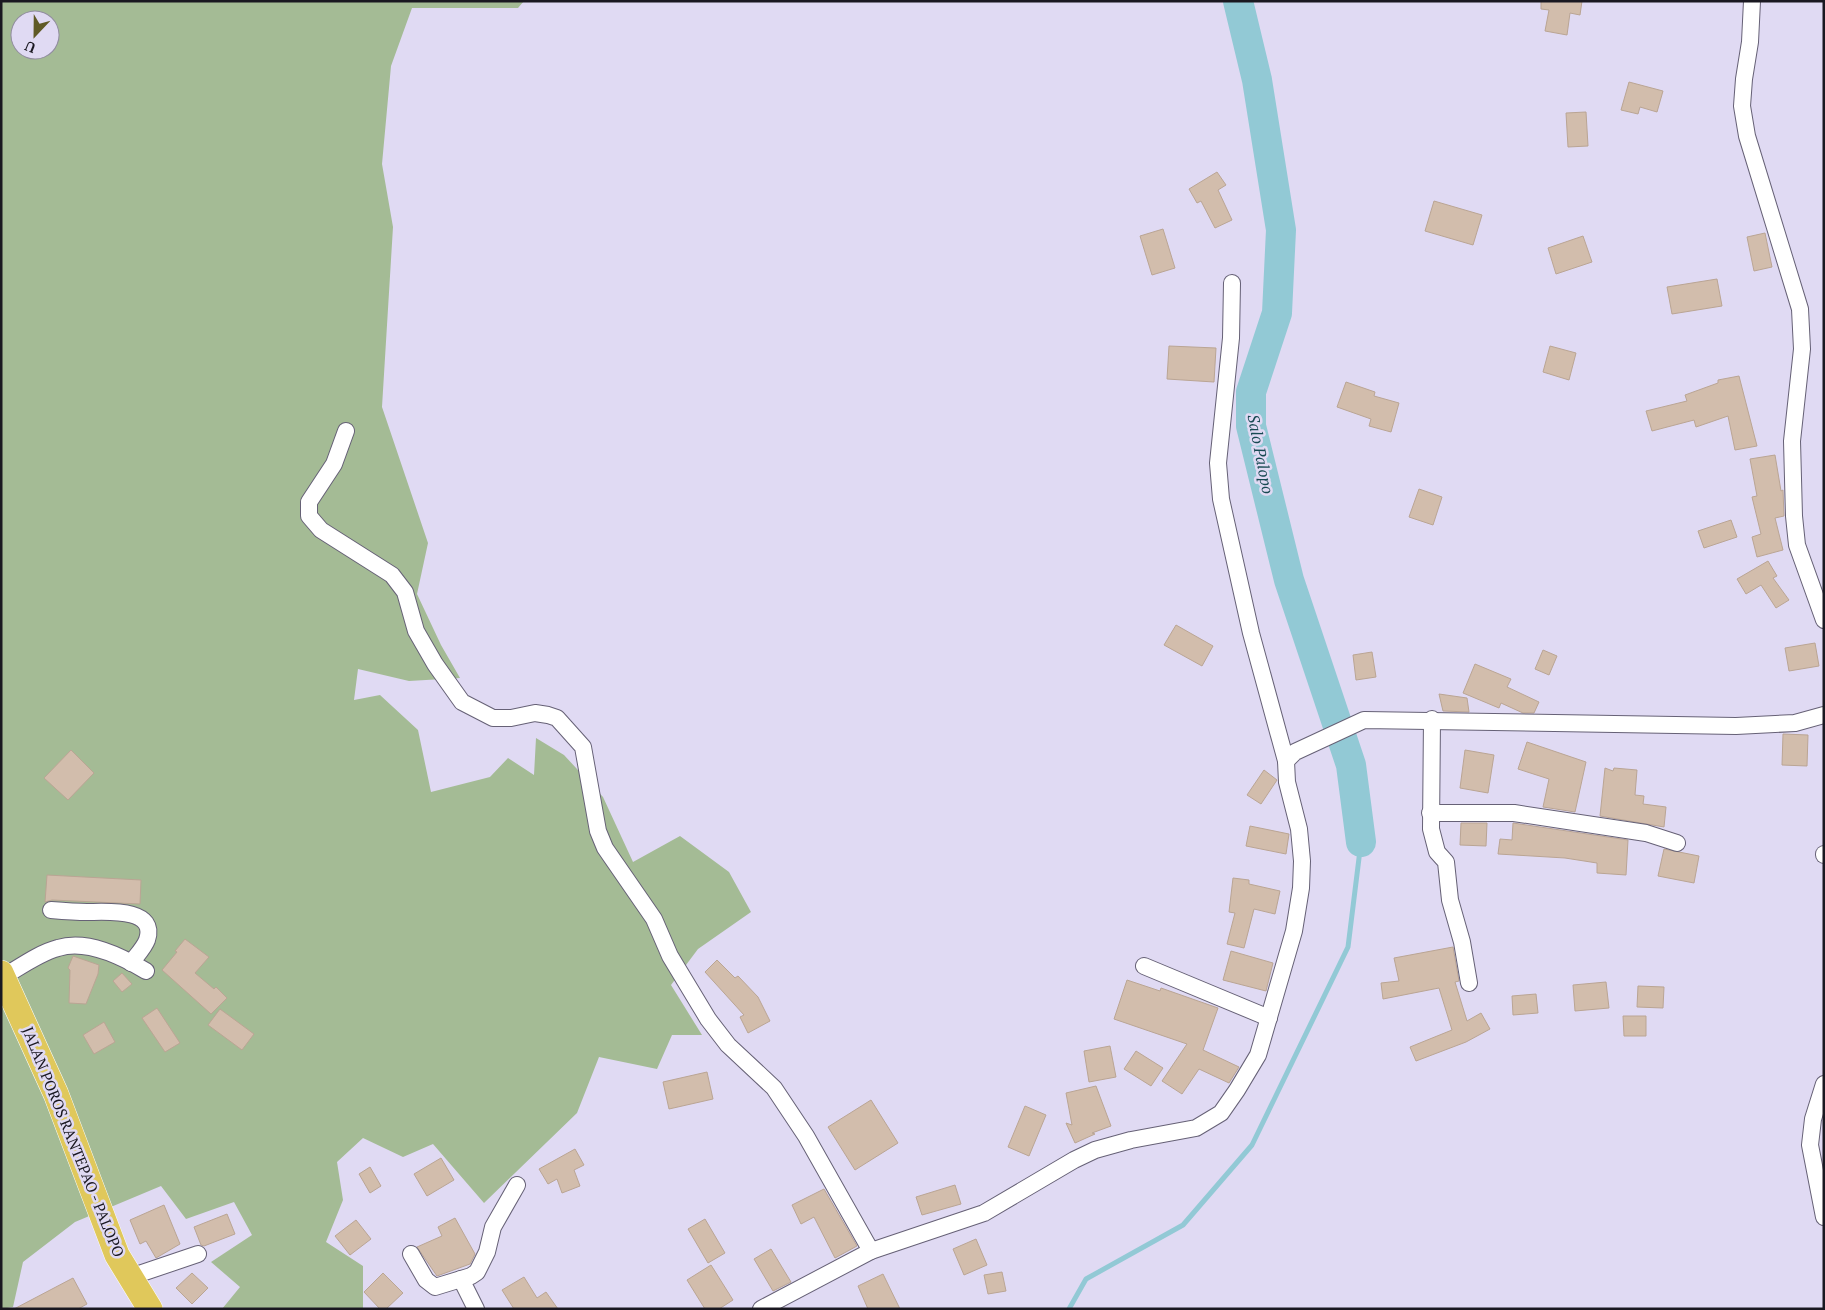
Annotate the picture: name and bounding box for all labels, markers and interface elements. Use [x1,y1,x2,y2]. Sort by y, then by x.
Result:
north arrow [10,10,60,60]
text: U [22,37,38,58]
water label: Salo Palopo [1243,412,1279,496]
street label: JALAN POROS RANTEPAO - PALOPO [18,1024,129,1260]

